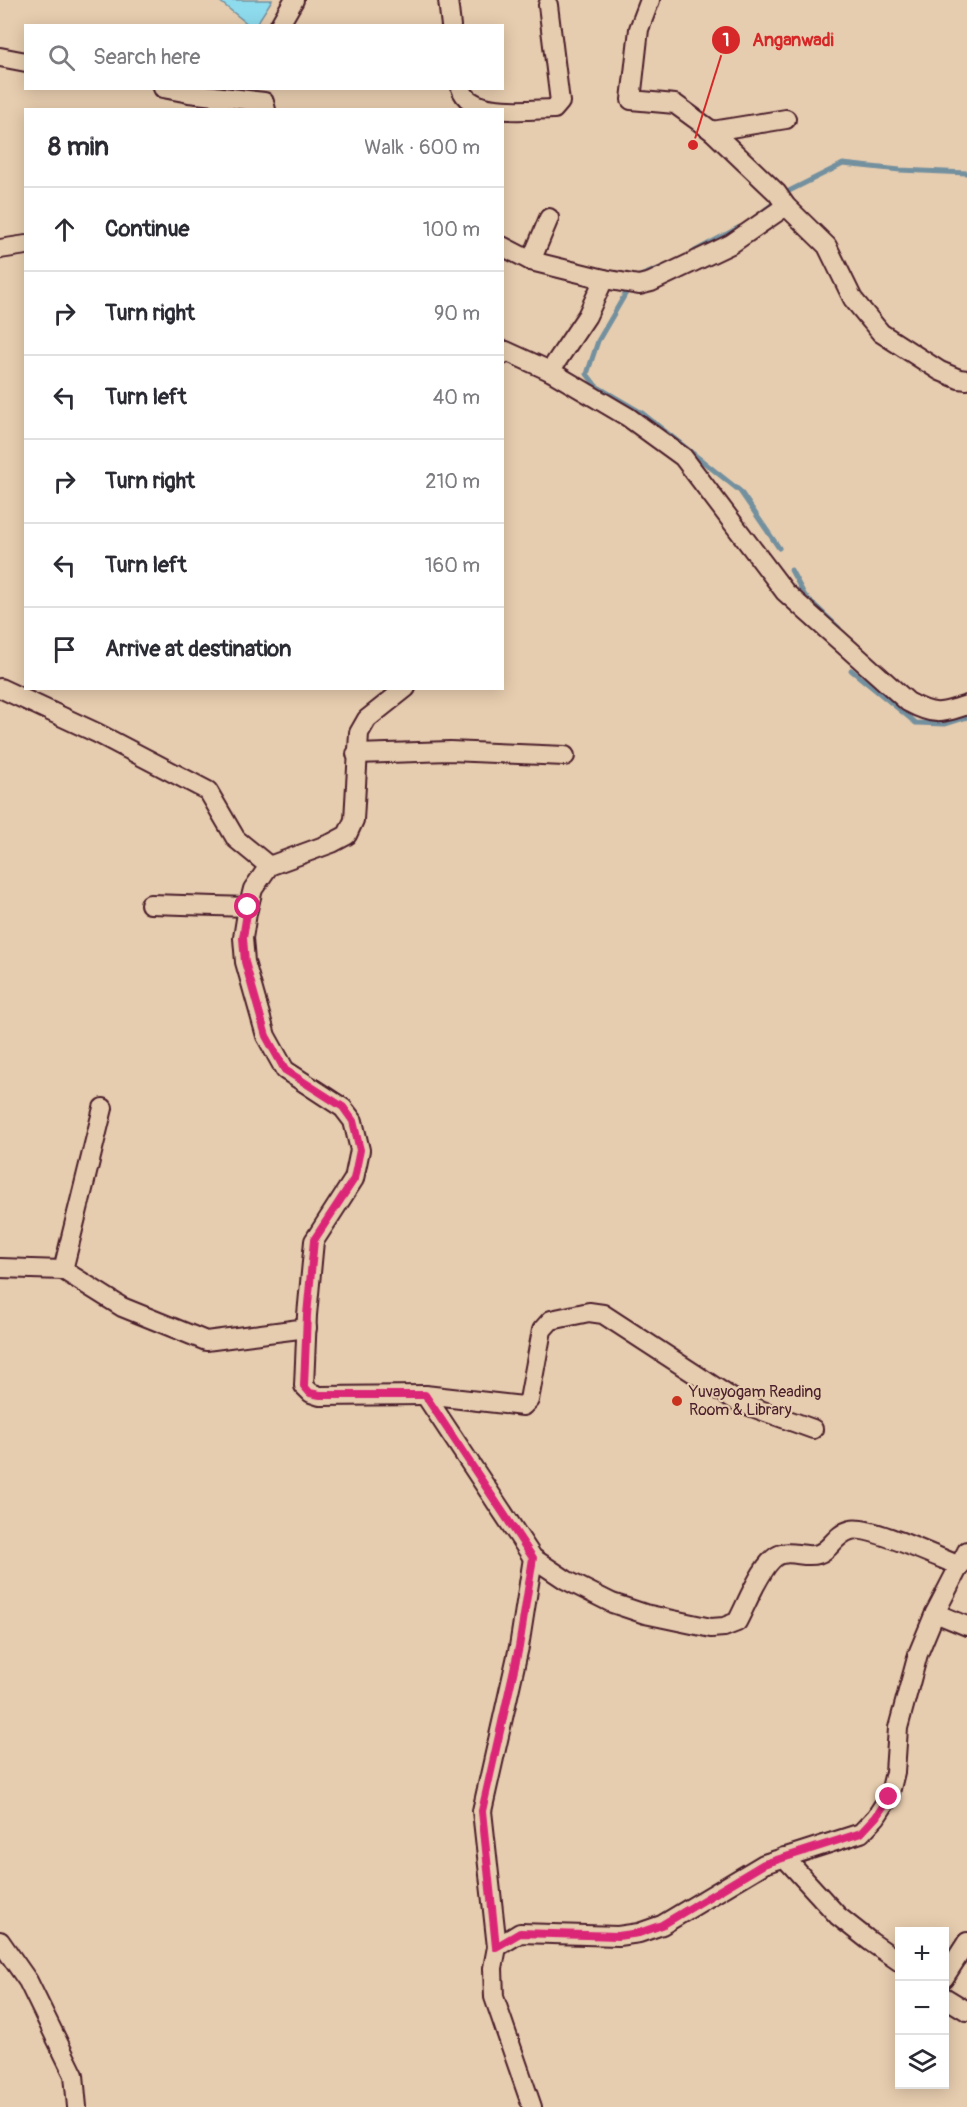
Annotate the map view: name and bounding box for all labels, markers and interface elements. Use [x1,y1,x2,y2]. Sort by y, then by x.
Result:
callout: Anganwadi [711,22,846,58]
search box [24,24,504,90]
text: 1 [722,29,730,52]
text: Anganwadi [752,29,834,52]
icon: search [45,41,78,74]
text: Search here [93,43,200,71]
text: 8 min [48,131,109,163]
text: Walk · 600 m [364,135,480,160]
icon: ahead [48,213,81,246]
text: Continue [105,215,189,243]
text: 100 m [423,217,480,242]
icon: right [48,297,81,330]
text: Turn right [105,299,195,327]
text: 90 m [434,301,480,326]
icon: left [48,381,81,414]
text: Turn left [105,383,187,411]
text: 40 m [433,385,480,410]
icon: right [48,465,81,498]
text: Turn right [105,467,195,495]
text: 210 m [425,469,480,494]
icon: left [48,549,81,582]
text: Turn left [105,551,187,579]
text: 160 m [425,553,480,578]
icon: arrive [48,633,81,666]
text: Arrive at destination [105,635,291,663]
route start [234,893,260,919]
place label: Yuvayogam Reading Room & Library [688,1382,821,1420]
marker: Yuvayogam Reading Room & Library [670,1394,684,1408]
route end [875,1783,901,1809]
map controls [895,1927,949,2089]
button: + [895,1927,949,1981]
button: − [895,1981,949,2035]
button: layers [895,2035,949,2089]

